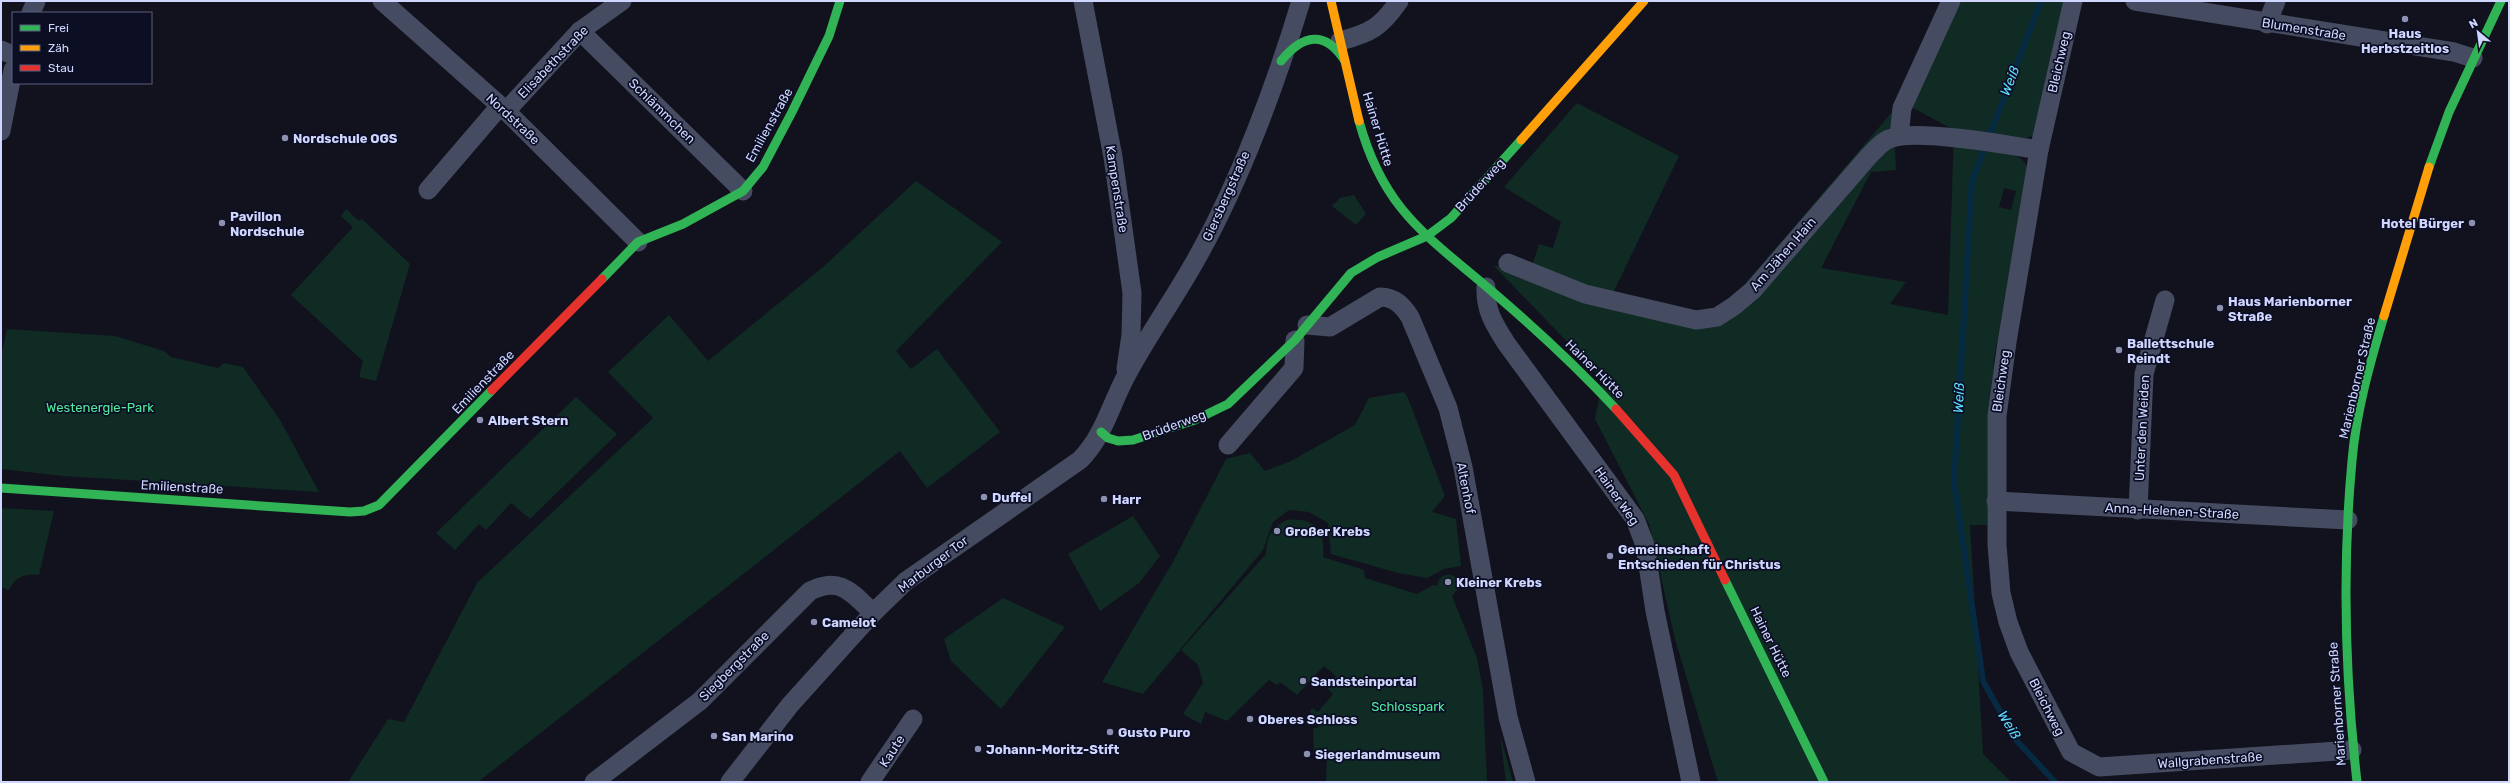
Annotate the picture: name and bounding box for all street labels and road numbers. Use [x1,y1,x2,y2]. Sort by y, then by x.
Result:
street label: Blumenstraße [2261,15,2347,43]
street label: Elisabethstraße [515,23,591,101]
street label: Bleichweg [2045,30,2074,94]
street label: Schlämmchen [626,75,698,147]
street label: Emilienstraße [742,85,796,165]
street label: Nordstraße [483,90,543,148]
street label: Hainer Hütte [1360,90,1396,168]
street label: Kampenstraße [1103,144,1131,234]
street label: Giersbergstraße [1199,149,1254,244]
street label: Brüderweg [1452,155,1509,215]
street label: Am Jähen Hain [1747,214,1819,294]
street label: Marienborner Straße [2336,316,2378,440]
street label: Hainer Hütte [1562,336,1628,402]
street label: Emilienstraße [449,347,517,417]
street label: Bleichweg [1989,349,2014,413]
street label: Unter den Weiden [2132,374,2152,482]
street label: Brüderweg [1140,407,1208,444]
street label: Altenhof [1454,461,1478,515]
street label: Hainer Weg [1591,464,1643,529]
street label: Emilienstraße [140,477,224,497]
street label: Anna-Helenen-Straße [2105,500,2239,522]
street label: Marburger Tor [895,533,972,596]
street label: Hainer Hütte [1747,604,1795,680]
street label: Siegbergstraße [696,628,773,705]
street label: Marienborner Straße [2325,642,2349,766]
street label: Bleichweg [2025,676,2068,739]
street label: Kaute [876,732,908,770]
street label: Wallgrabenstraße [2157,749,2263,772]

